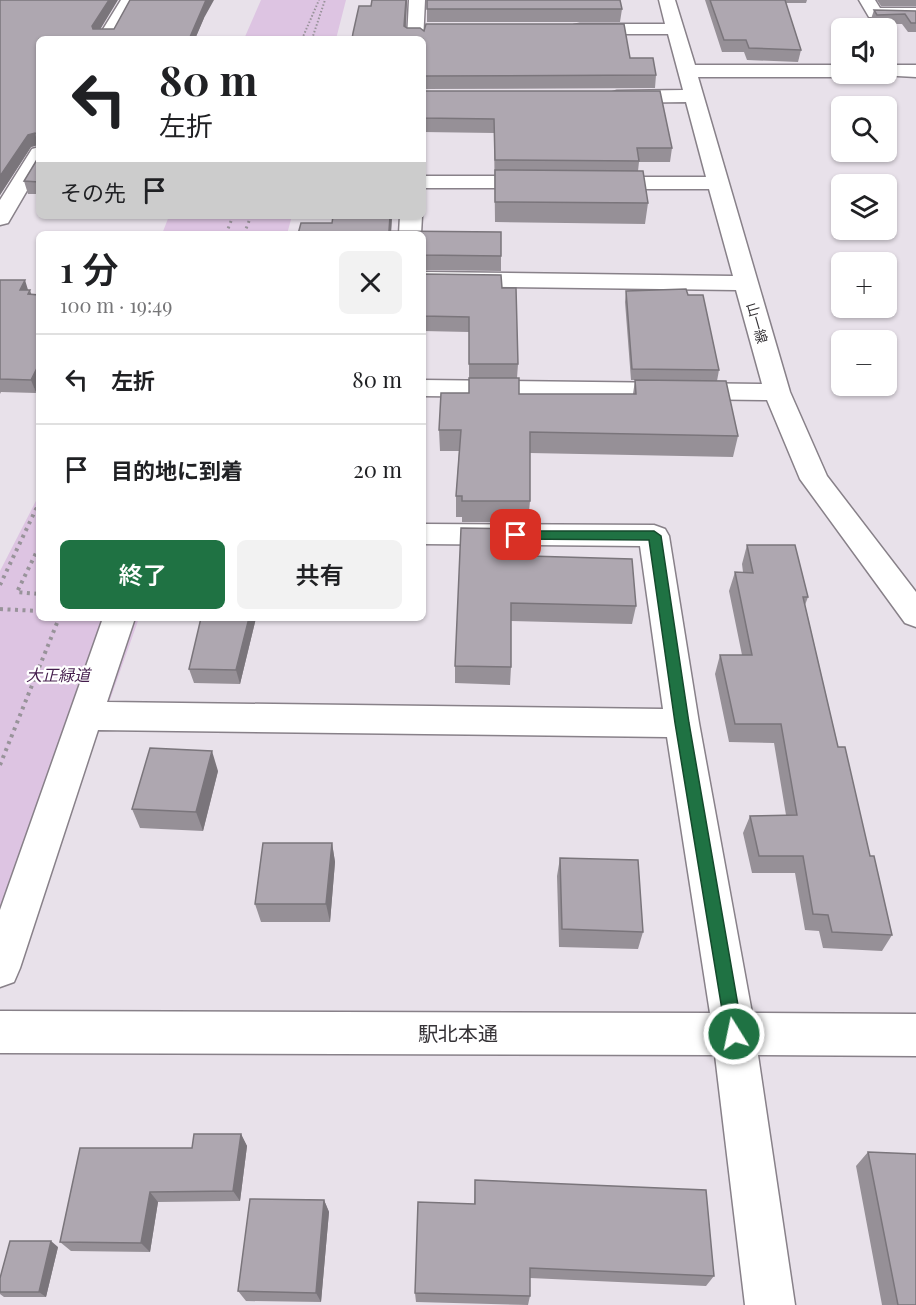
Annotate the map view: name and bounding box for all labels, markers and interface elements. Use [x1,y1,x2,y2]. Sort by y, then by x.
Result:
map controls [831,18,897,396]
button: sound [831,18,897,84]
text: 80 m [159,51,257,107]
icon: left [60,60,138,138]
button: search [831,96,897,162]
text: 左折 [159,107,213,143]
icon: arrive [138,174,171,207]
button: layers [831,174,897,240]
text: その先 [60,177,126,207]
text: 1 分 [60,244,118,292]
button: close [339,251,402,314]
button: + [831,252,897,318]
text: 100 m · 19:49 [60,291,172,318]
street label: 山一線 [743,300,772,346]
button: − [831,330,897,396]
icon: left [60,363,93,396]
text: 80 m [352,364,402,394]
text: 左折 [111,365,155,395]
icon: arrive [60,453,93,486]
text: 20 m [353,454,402,484]
text: 目的地に到着 [111,455,243,485]
pin [490,509,541,560]
icon: arrive [499,518,532,551]
button: 終了 [60,540,225,609]
button: 共有 [237,540,402,609]
park label: 大正緑道 [26,664,93,685]
position arrow [702,1002,766,1066]
street label: 駅北本通 [418,1019,498,1046]

